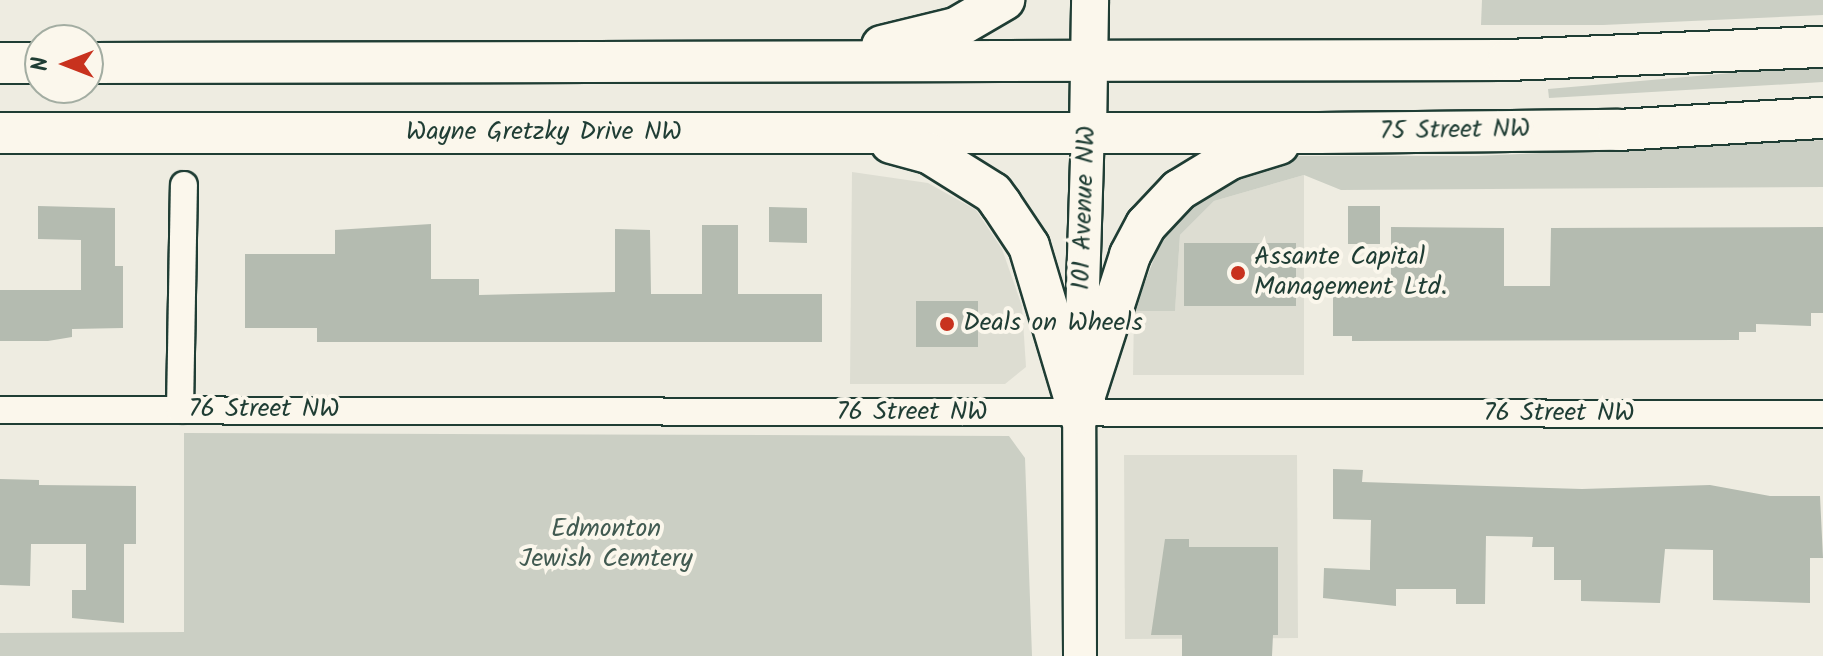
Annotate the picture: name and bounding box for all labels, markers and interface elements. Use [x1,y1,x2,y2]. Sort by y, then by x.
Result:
north arrow [24,24,104,104]
text: N [24,57,59,71]
street label: 75 Street NW [1379,114,1531,148]
street label: Wayne Gretzky Drive NW [406,117,682,149]
street label: 101 Avenue NW [1067,125,1103,291]
place label: Assante Capital Management Ltd. [1254,242,1447,304]
marker: Assante Capital Management Ltd. [1229,264,1247,282]
place label: Deals on Wheels [963,308,1143,340]
marker: Deals on Wheels [938,315,956,333]
street label: 76 Street NW [188,394,340,426]
street label: 76 Street NW [836,397,988,429]
street label: 76 Street NW [1483,398,1635,430]
park label: Edmonton Jewish Cemtery [519,514,693,576]

